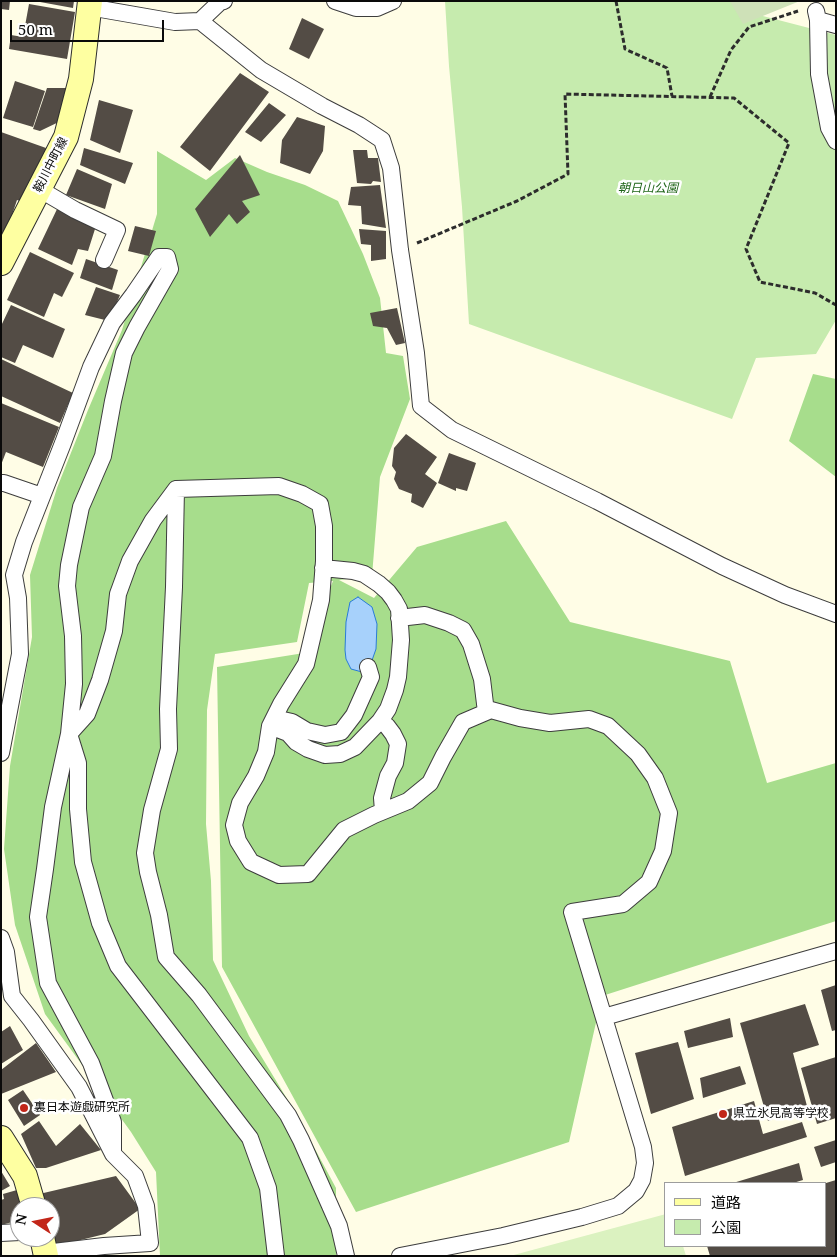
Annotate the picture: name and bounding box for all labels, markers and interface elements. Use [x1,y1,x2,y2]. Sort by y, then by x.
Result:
scale bar [12,10,166,42]
text: 50 m [18,19,53,39]
street label: 鞍川中町線 [31,135,71,195]
park label: 朝日山公園 [618,182,678,196]
place label: 裏日本遊戯研究所 [34,1101,130,1115]
marker: 裏日本遊戯研究所 [18,1102,30,1114]
place label: 県立氷見高等学校 [733,1107,829,1121]
marker: 県立氷見高等学校 [717,1108,729,1120]
legend [664,1182,827,1247]
text: 道路 [711,1192,741,1212]
north arrow [10,1197,60,1247]
text: N [10,1212,31,1226]
text: 公園 [711,1217,741,1237]

